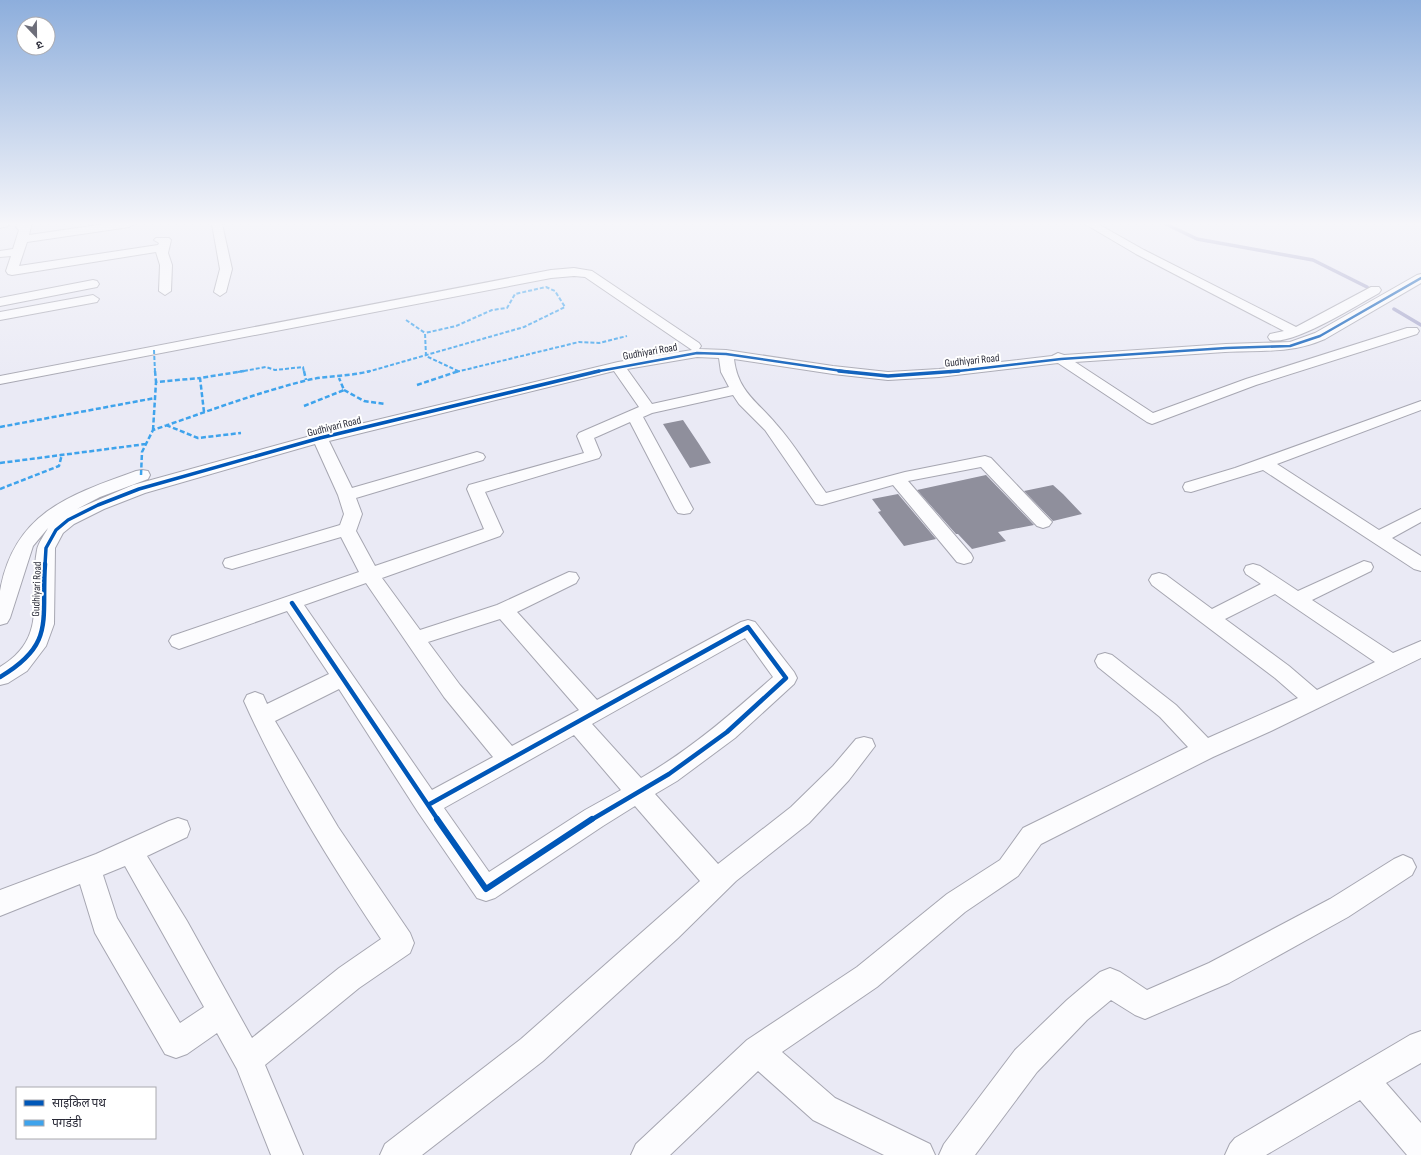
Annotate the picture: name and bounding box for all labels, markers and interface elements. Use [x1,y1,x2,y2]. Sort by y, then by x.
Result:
north arrow [16,16,56,56]
text: उ [34,38,45,52]
street label: Gudhiyari Road [622,340,679,363]
street label: Gudhiyari Road [944,351,1001,370]
street label: Gudhiyari Road [306,413,363,439]
street label: Gudhiyari Road [29,561,44,617]
legend [16,1087,156,1139]
text: साइकिल पथ [52,1095,106,1111]
text: पगडंडी [52,1115,82,1131]

